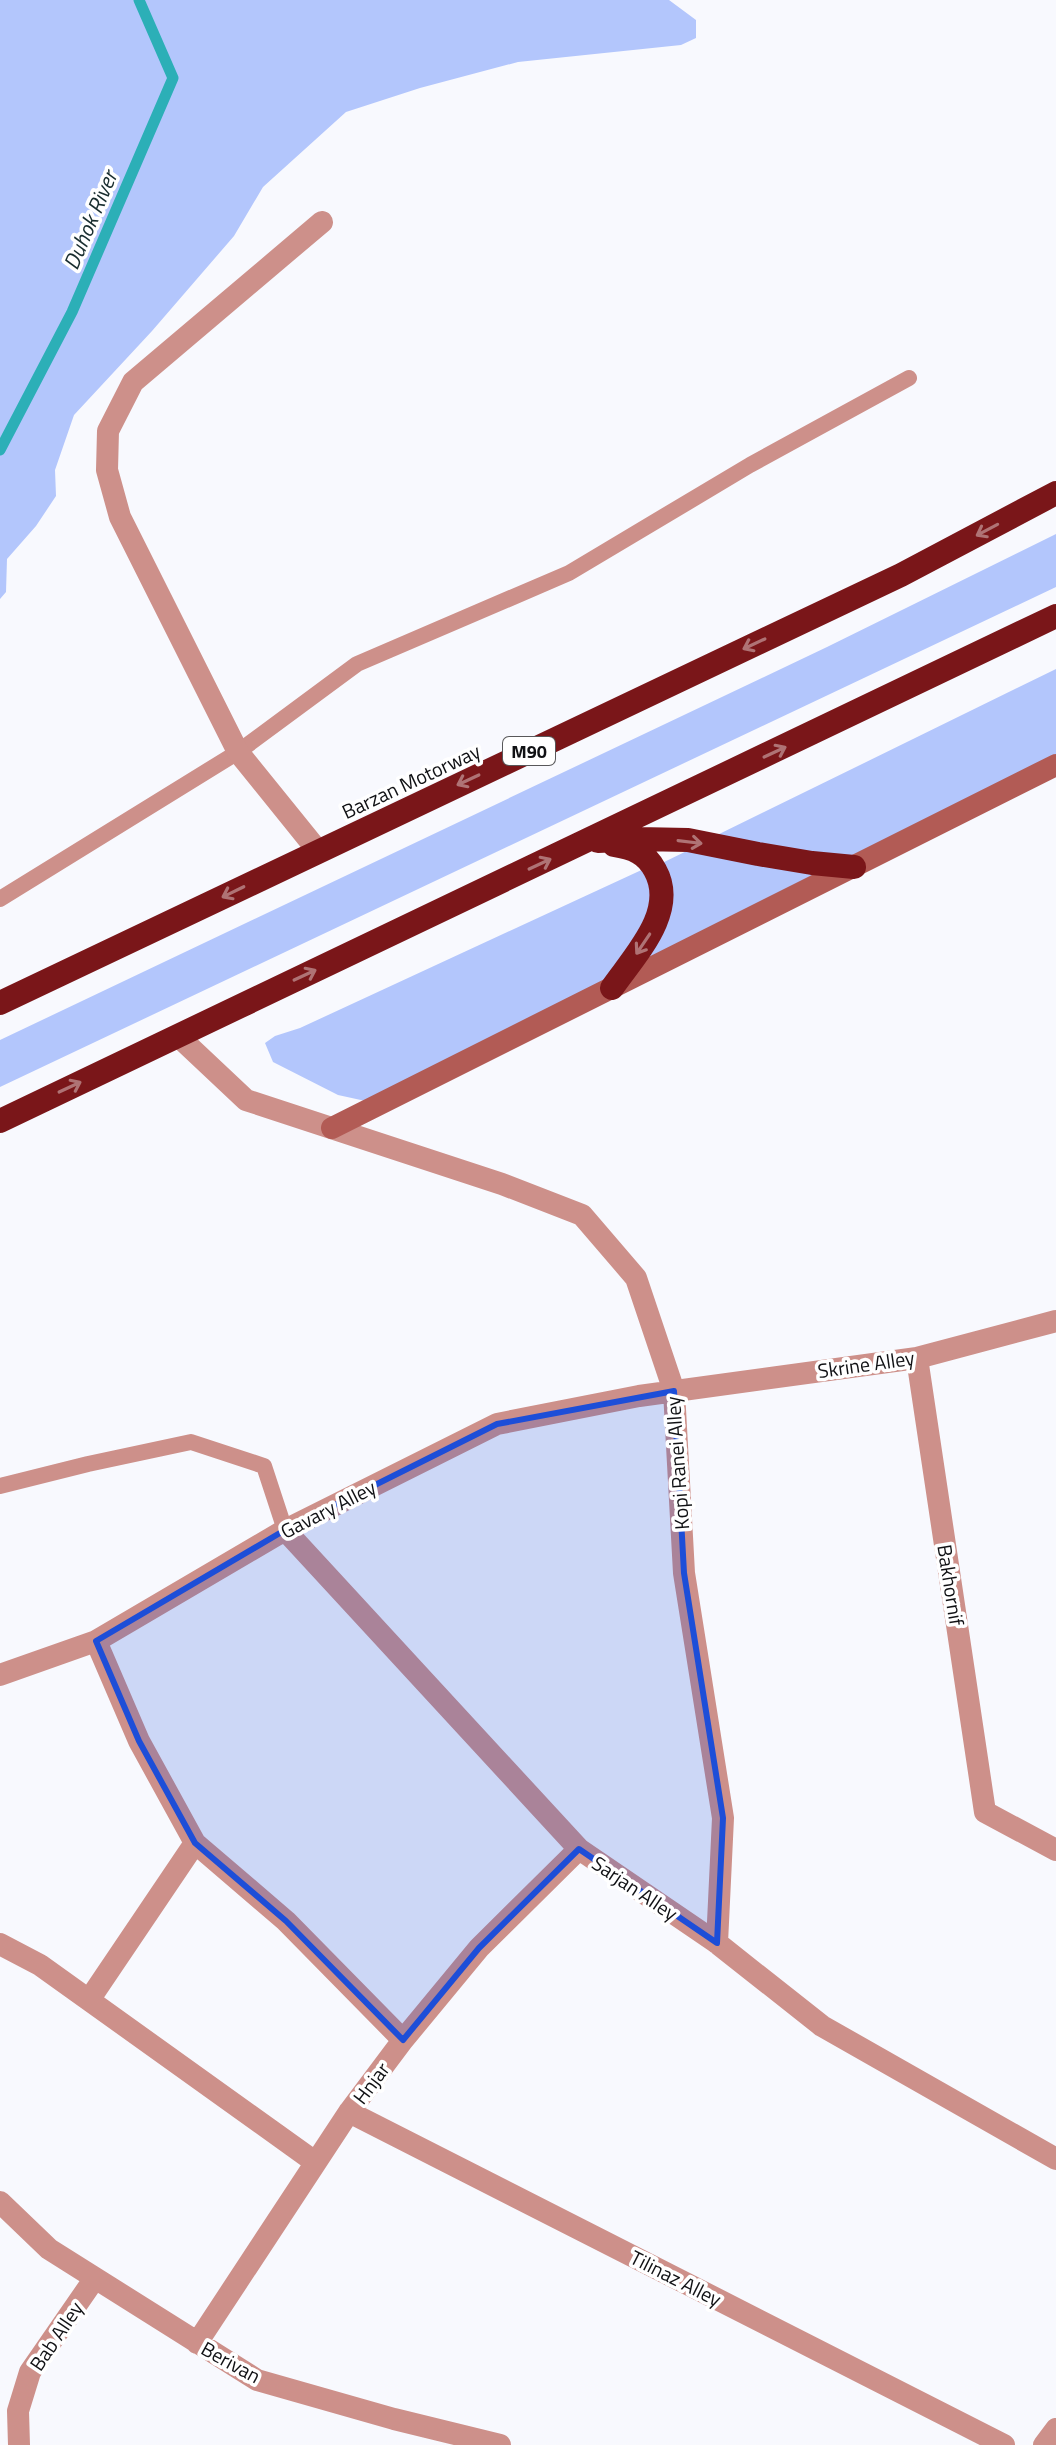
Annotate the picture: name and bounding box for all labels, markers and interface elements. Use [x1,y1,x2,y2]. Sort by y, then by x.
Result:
water label: Duhok River [54,162,127,275]
one-way arrow [976,522,999,538]
one-way arrow [742,637,766,652]
street label: Barzan Motorway [337,735,486,827]
road number: M90 [503,737,555,765]
one-way arrow [762,744,786,759]
one-way arrow [457,773,481,788]
one-way arrow [676,834,702,849]
one-way arrow [527,855,551,871]
one-way arrow [222,884,246,900]
one-way arrow [634,932,650,955]
one-way arrow [293,967,317,982]
one-way arrow [58,1079,82,1094]
street label: Skrine Alley [815,1342,917,1386]
street label: Kopi Ranei Alley [657,1395,697,1531]
street label: Gavary Alley [275,1472,381,1546]
street label: Bakhornif [929,1542,973,1628]
street label: Sarjan Alley [586,1848,685,1928]
street label: Hnjar [345,2055,397,2111]
street label: Tilinaz Alley [625,2242,727,2314]
street label: Bab Alley [21,2295,91,2377]
street label: Berivan [196,2333,266,2391]

